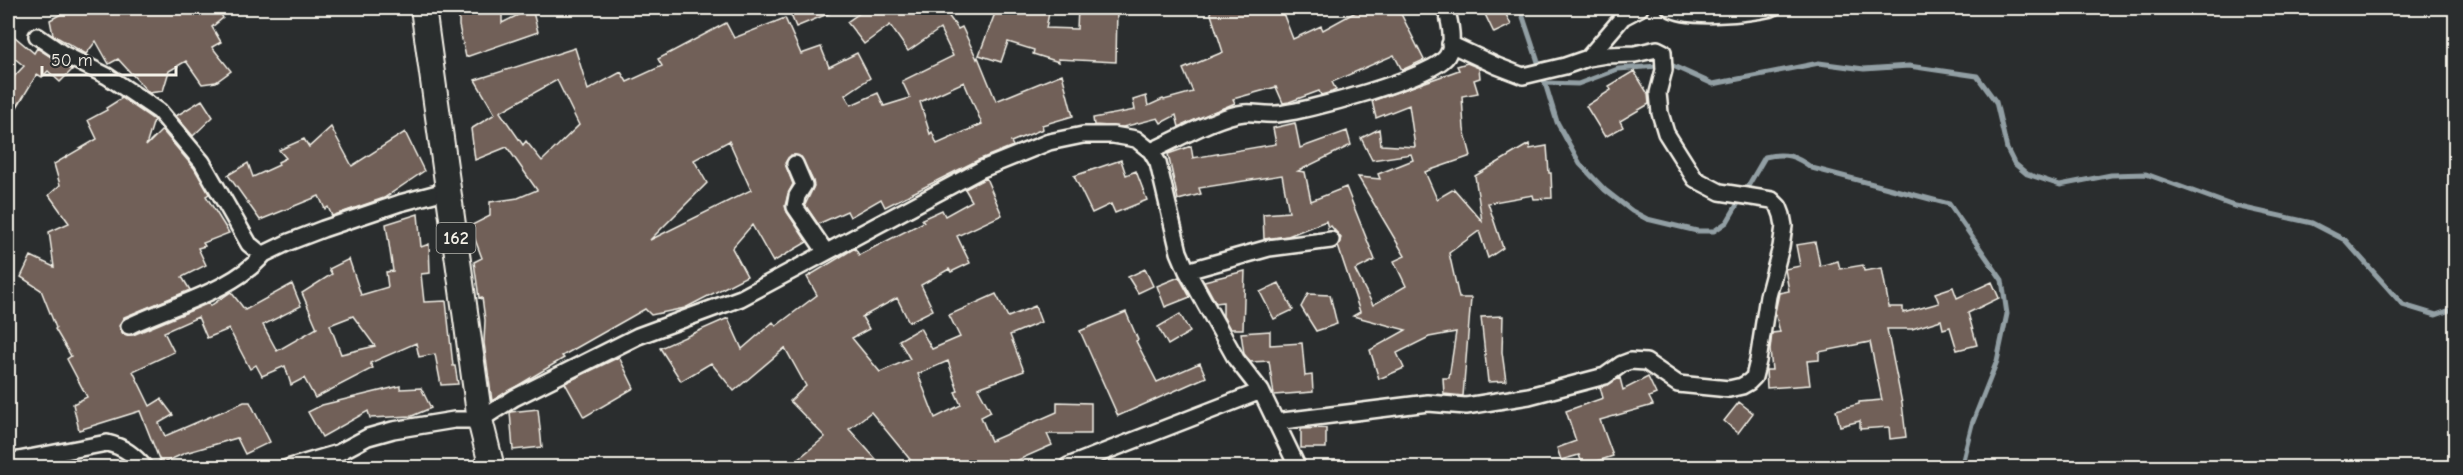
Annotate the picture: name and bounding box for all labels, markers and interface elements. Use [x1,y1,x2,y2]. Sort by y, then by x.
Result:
scale bar [42,39,176,77]
text: 50 m [51,50,93,71]
road number: 162 [436,223,476,253]

